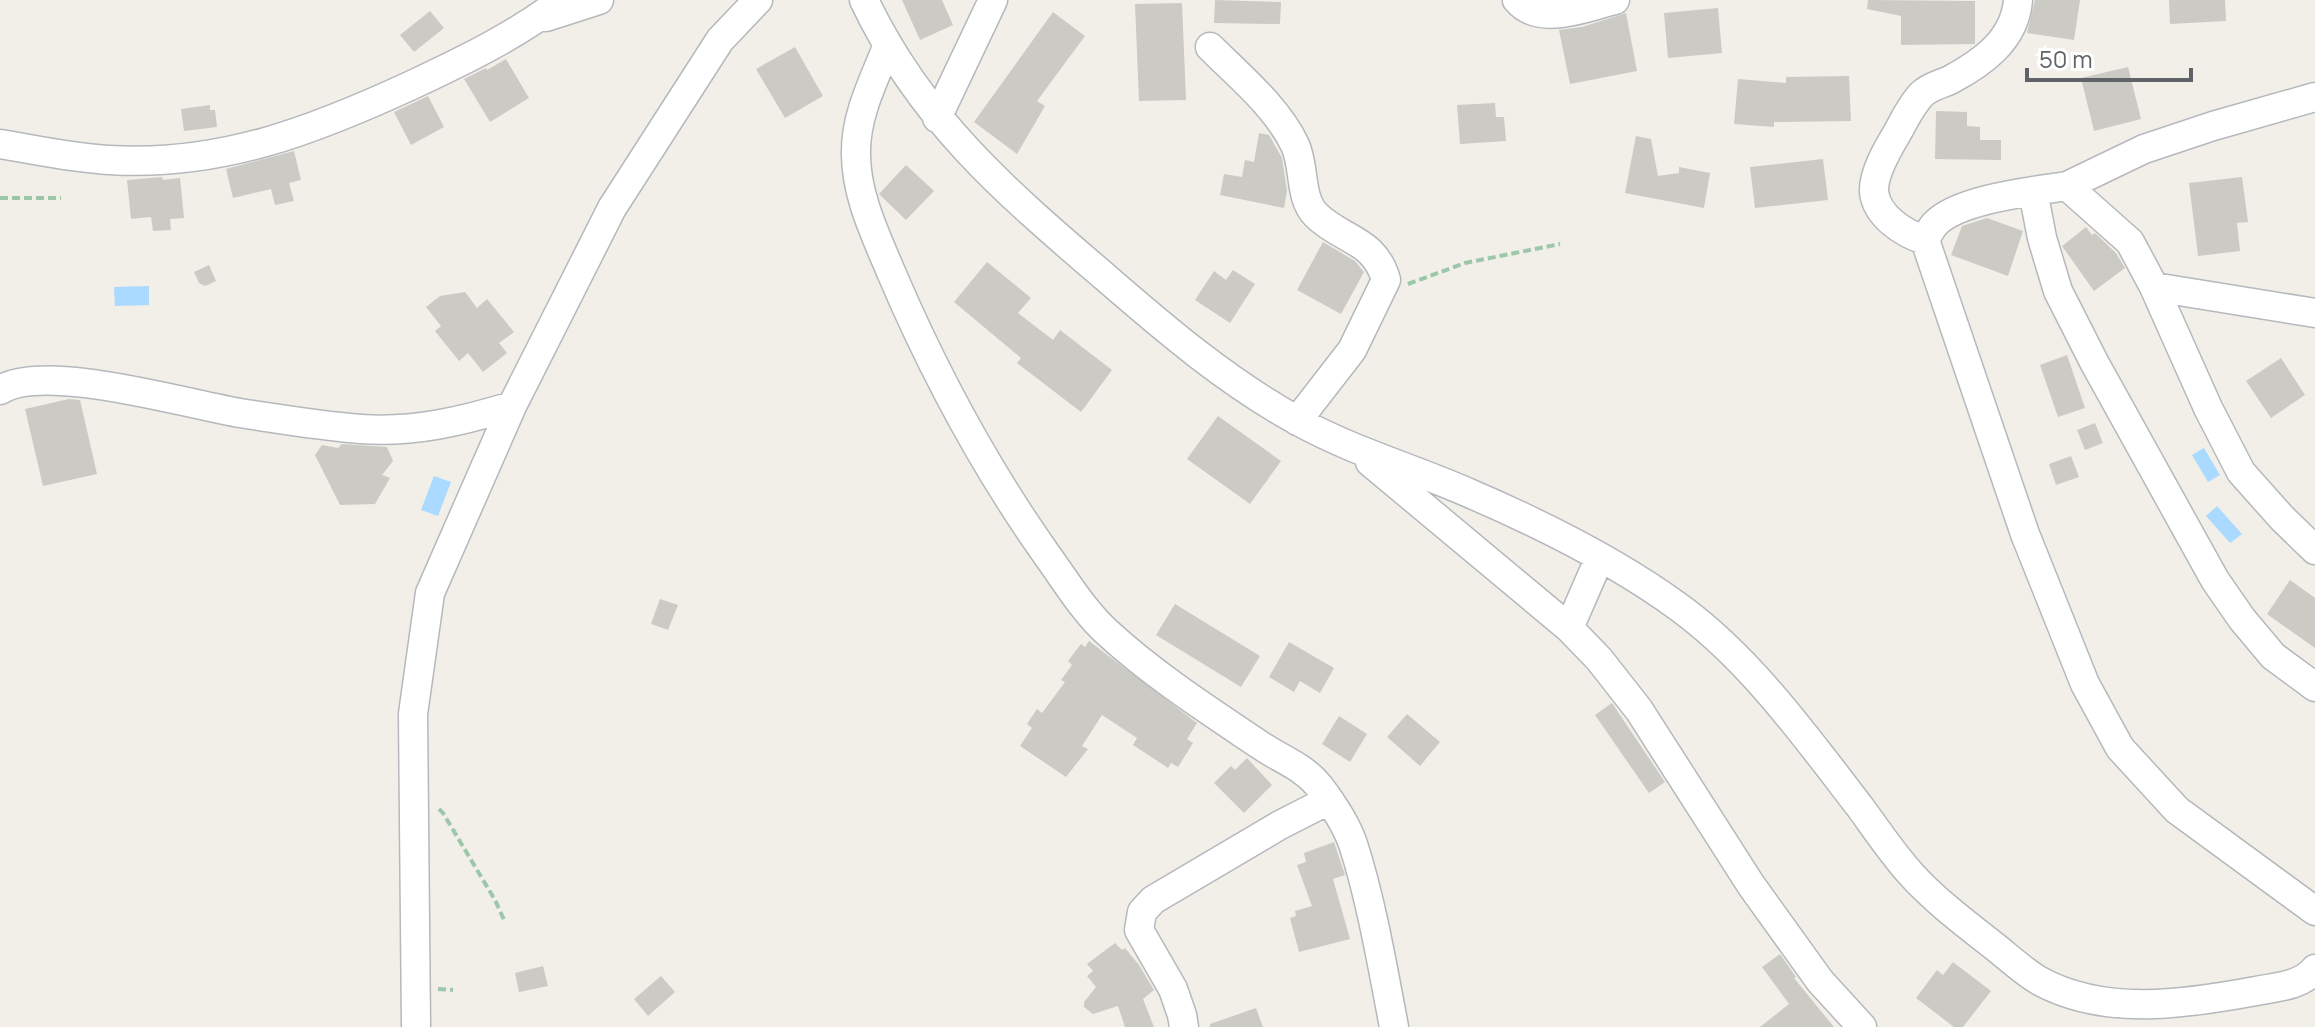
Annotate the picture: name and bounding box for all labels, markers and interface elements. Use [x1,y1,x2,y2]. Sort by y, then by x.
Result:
scale bar [2027,32,2191,82]
text: 50 m [2039,42,2093,75]

